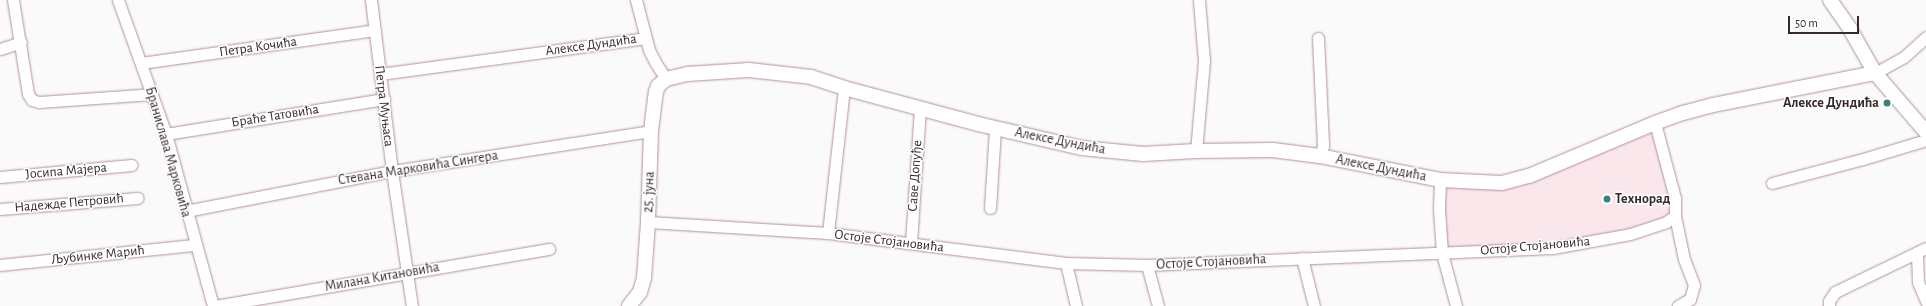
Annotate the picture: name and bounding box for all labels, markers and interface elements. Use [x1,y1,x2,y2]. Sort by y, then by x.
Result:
scale bar [1790,8,1861,34]
text: 50 m [1795,17,1818,29]
street label: Алексе Дундића [544,30,638,60]
street label: Петра Кочића [218,33,298,61]
street label: Петра Муњаса [371,64,397,148]
street label: Бранислава Марковића [141,85,195,219]
place label: Алексе Дундића [1783,95,1879,111]
marker: Алексе Дундића [1882,98,1892,108]
street label: Браће Татовића [230,101,320,131]
street label: Алексе Дундића [1013,124,1107,158]
street label: Саве Допуђе [904,140,926,212]
street label: Стевана Марковића Сингера [337,147,499,189]
street label: Алексе Дундића [1334,151,1428,185]
street label: Јосипа Мајера [24,159,108,183]
street label: 25. јуна [640,171,658,213]
street label: Надежде Петровић [14,190,124,216]
place label: Технорад [1615,191,1670,207]
marker: Технорад [1602,194,1612,204]
street label: Остоје Стојановића [833,226,945,256]
street label: Остоје Стојановића [1479,233,1591,259]
street label: Љубинке Марић [51,242,145,268]
street label: Остоје Стојановића [1155,251,1267,273]
street label: Милана Китановића [323,259,441,295]

